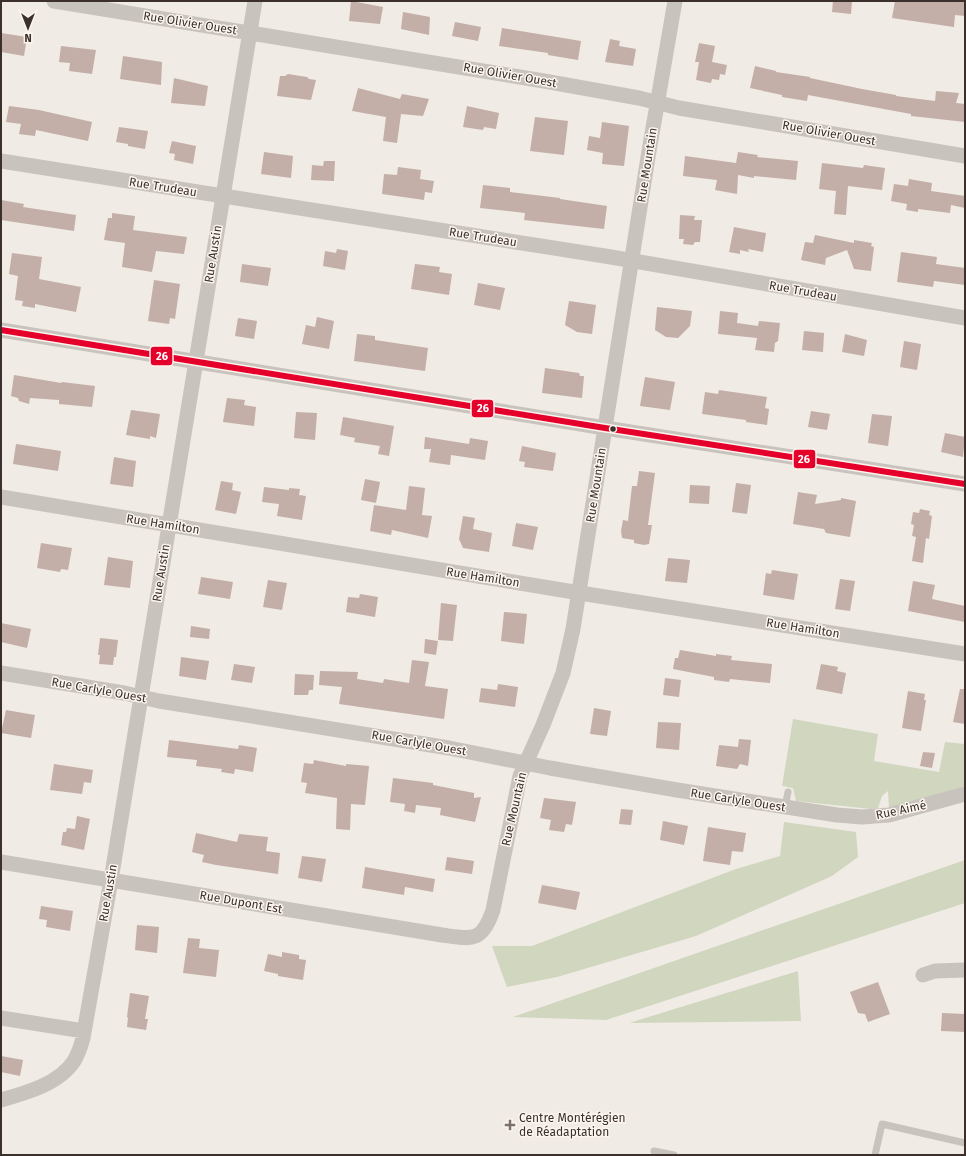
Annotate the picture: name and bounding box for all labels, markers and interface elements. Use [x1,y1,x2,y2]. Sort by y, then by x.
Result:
north arrow [8,8,48,48]
street label: Rue Olivier Ouest [142,9,238,37]
text: N [24,31,32,44]
street label: Rue Olivier Ouest [462,60,558,90]
street label: Rue Olivier Ouest [781,118,877,148]
street label: Rue Mountain [634,127,660,203]
street label: Rue Trudeau [128,175,198,199]
street label: Rue Austin [202,224,224,284]
street label: Rue Trudeau [448,225,518,249]
street label: Rue Trudeau [768,278,838,304]
line badge: 26 [150,346,173,366]
text: 26 [156,350,168,363]
line badge: 26 [471,399,494,418]
text: 26 [477,402,489,415]
unlabelled marker [608,424,618,434]
street label: Rue Mountain [583,447,609,523]
line badge: 26 [793,449,816,469]
text: 26 [798,453,810,466]
street label: Rue Hamilton [125,511,201,537]
street label: Rue Austin [150,543,172,603]
street label: Rue Hamilton [445,564,521,590]
street label: Rue Hamilton [765,615,841,641]
street label: Rue Carlyle Ouest [51,675,148,705]
street label: Rue Carlyle Ouest [371,728,468,758]
street label: Rue Mountain [499,771,529,847]
street label: Rue Carlyle Ouest [690,786,787,815]
street label: Rue Aimé [875,798,927,822]
street label: Rue Austin [96,863,120,923]
street label: Rue Dupont Est [199,888,284,916]
place label: Centre Montérégien de Réadaptation [519,1111,625,1139]
marker: Centre Montérégien de Réadaptation [504,1119,516,1131]

